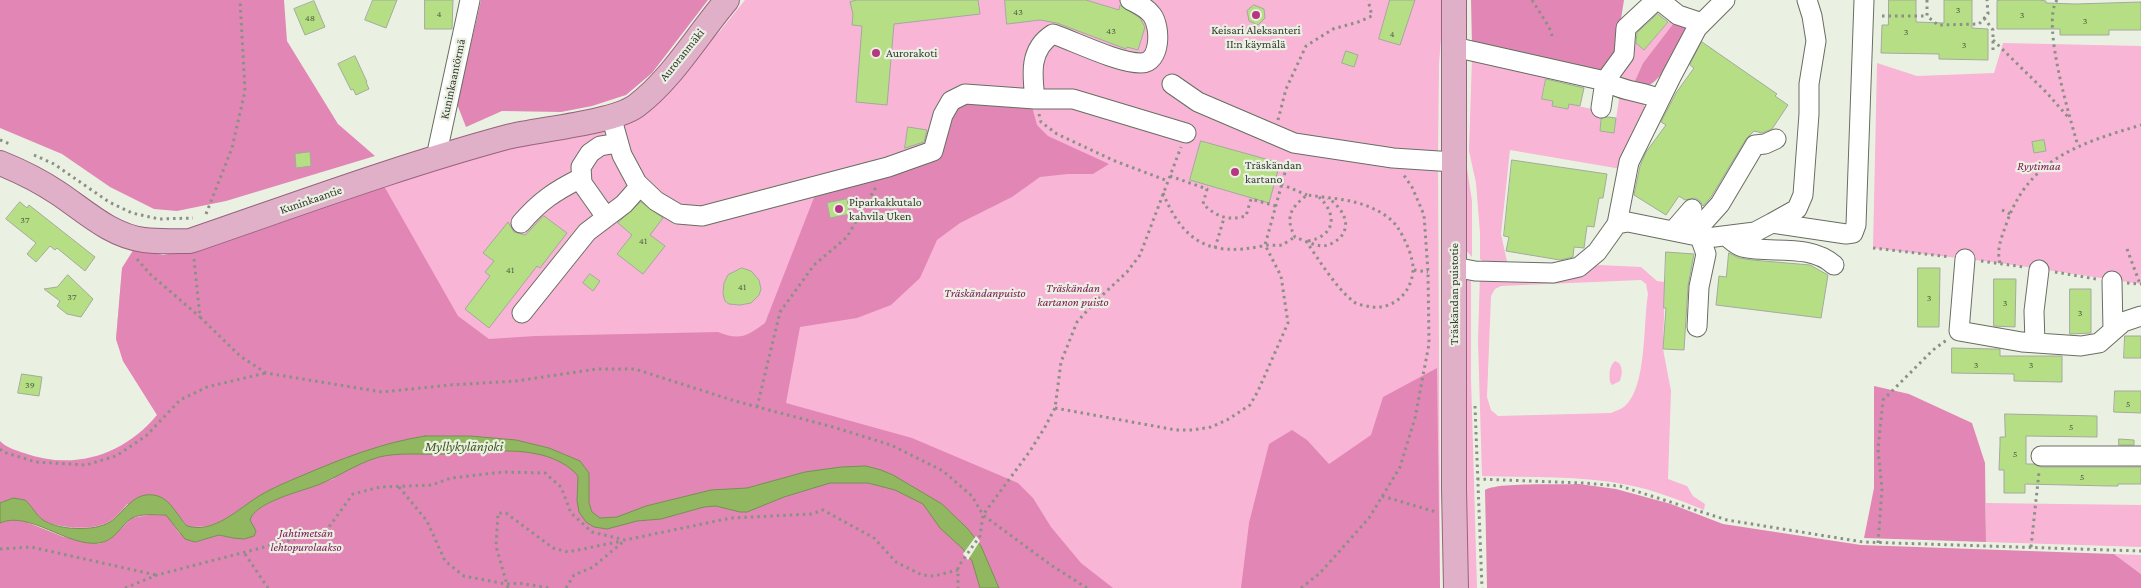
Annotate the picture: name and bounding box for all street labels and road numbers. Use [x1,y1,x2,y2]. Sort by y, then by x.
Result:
street label: Auroranmäki [657,26,707,84]
street label: Kuninkaantörmä [437,38,469,120]
street label: Kuninkaantie [278,183,344,217]
street label: Träskändan puistotie [1447,243,1461,345]

